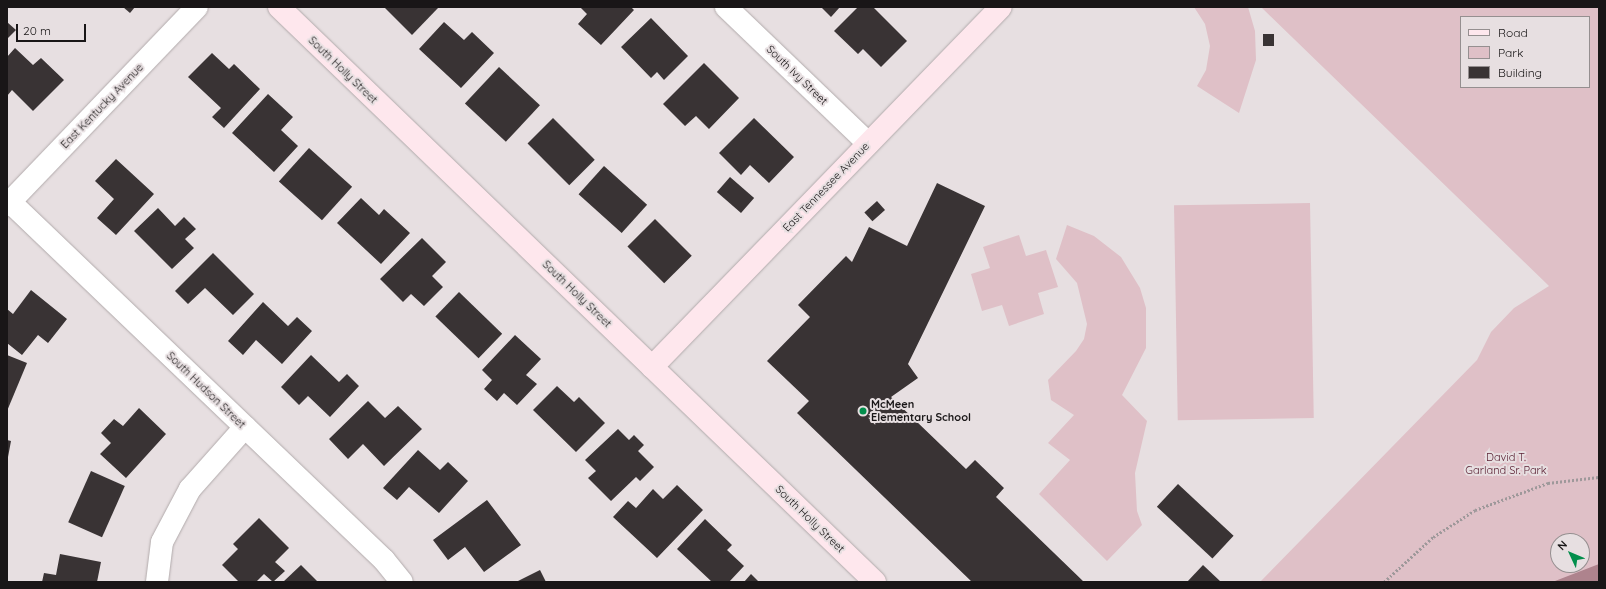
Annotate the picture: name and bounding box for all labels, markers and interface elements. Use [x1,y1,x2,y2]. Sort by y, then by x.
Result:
scale bar [18,16,88,42]
legend [1460,16,1590,88]
text: 20 m [23,23,51,38]
text: Road [1498,25,1528,40]
street label: South Holly Street [306,34,380,106]
street label: South Ivy Street [764,42,830,108]
text: Park [1498,45,1523,60]
street label: East Kentucky Avenue [58,61,146,151]
text: Building [1498,65,1542,80]
street label: East Tennessee Avenue [780,140,872,234]
street label: South Holly Street [540,258,614,330]
street label: South Hudson Street [164,349,248,431]
place label: McMeen Elementary School [871,398,971,424]
marker: McMeen Elementary School [858,406,868,416]
park label: David T. Garland Sr. Park [1465,451,1547,477]
street label: South Holly Street [773,483,847,555]
north arrow [1550,533,1590,573]
text: N [1554,538,1570,553]

